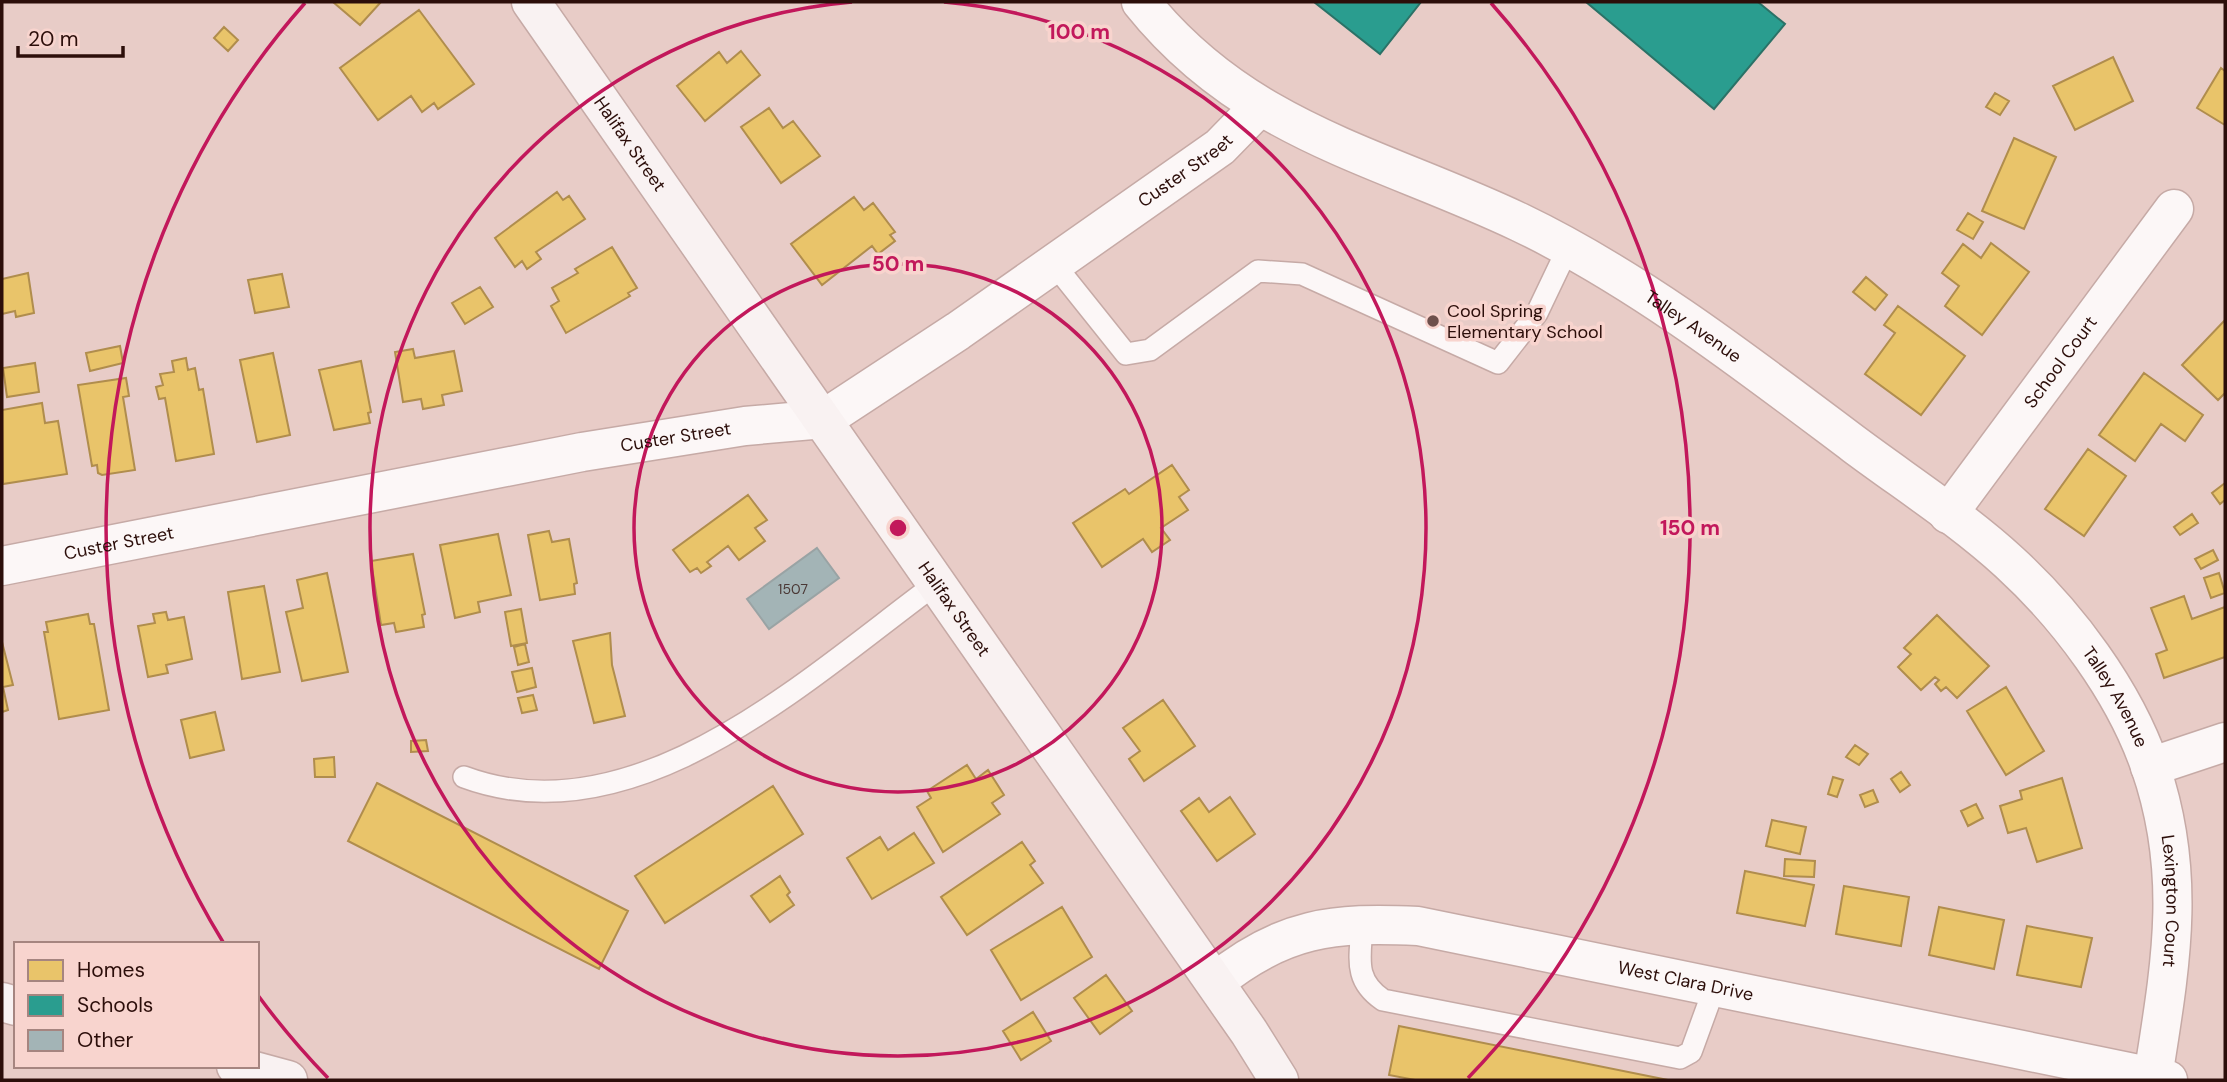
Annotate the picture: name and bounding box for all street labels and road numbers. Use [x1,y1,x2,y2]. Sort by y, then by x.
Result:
street label: Halifax Street [588,92,671,196]
street label: Custer Street [1133,129,1238,213]
street label: Talley Avenue [1640,285,1746,368]
street label: School Court [2018,311,2103,413]
street label: Custer Street [619,416,733,458]
street label: Custer Street [62,521,176,566]
street label: Halifax Street [913,557,996,661]
street label: Talley Avenue [2077,642,2153,751]
street label: Lexington Court [2156,833,2185,968]
street label: West Clara Drive [1616,955,1756,1007]

